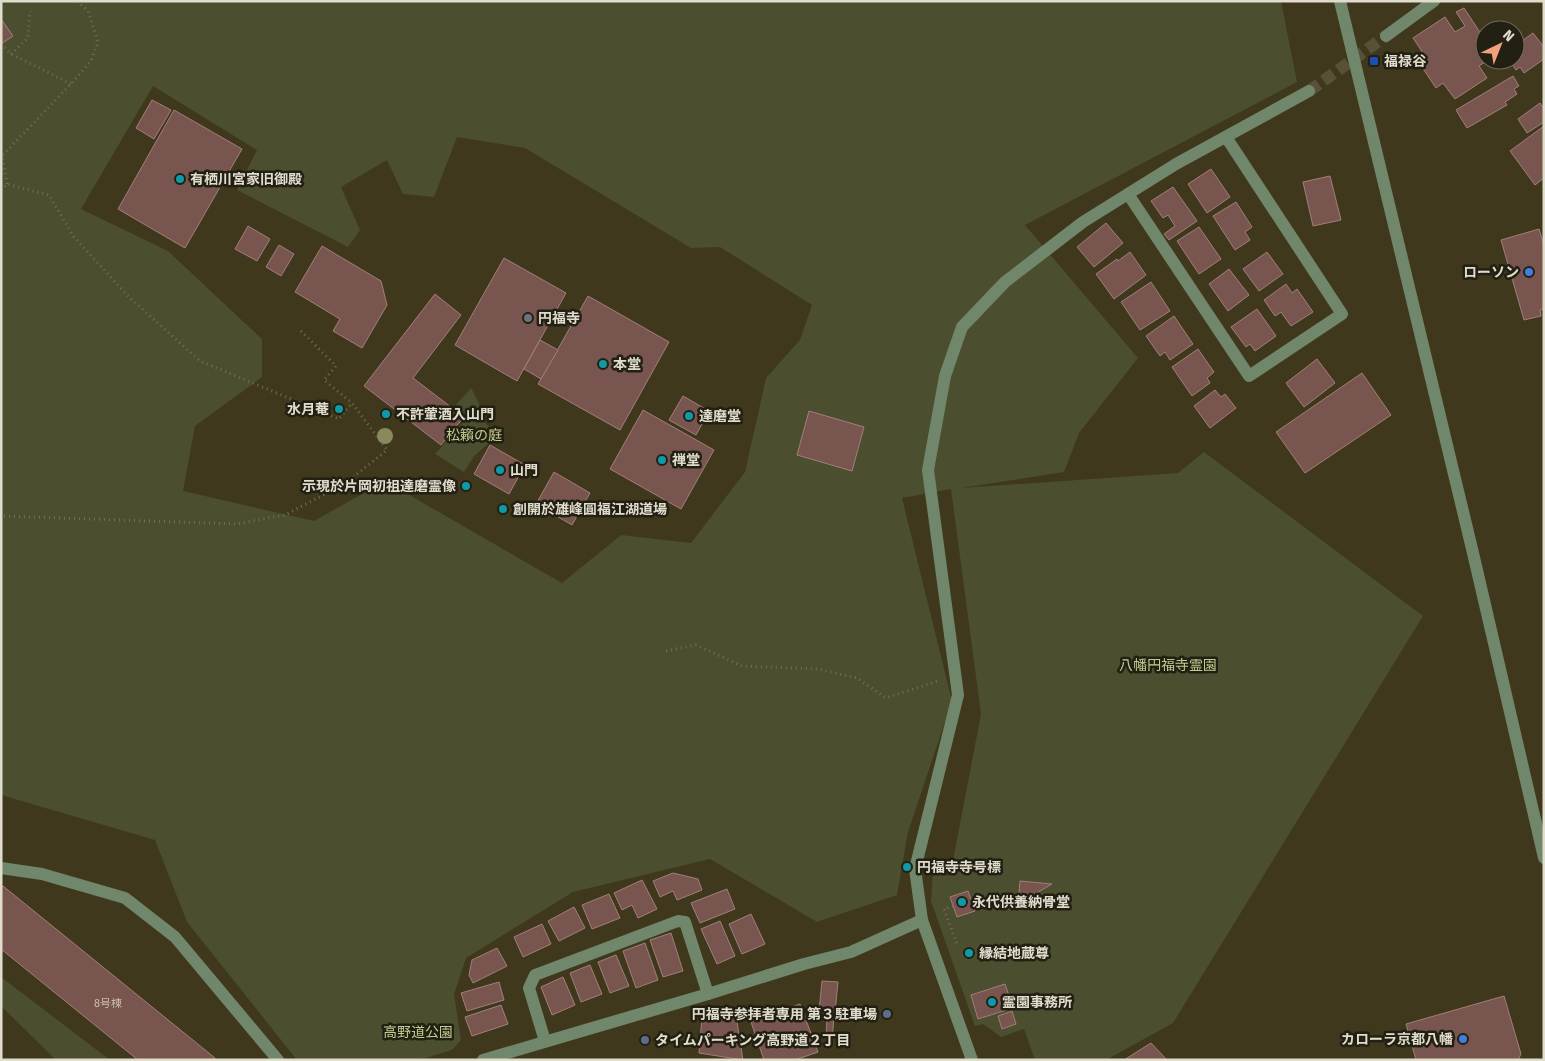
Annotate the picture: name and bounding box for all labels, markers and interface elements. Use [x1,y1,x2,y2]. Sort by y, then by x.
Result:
north arrow [1475,20,1525,70]
text: N [1499,26,1518,45]
place label: 福禄谷 [1384,53,1427,70]
marker: 福禄谷 [1368,55,1380,67]
place label: 有栖川宮家旧御殿 [190,171,302,188]
marker: 有栖川宮家旧御殿 [174,173,186,185]
place label: ローソン [1463,264,1519,281]
marker: ローソン [1523,266,1535,278]
place label: 円福寺 [538,310,580,327]
marker: 円福寺 [522,312,534,324]
place label: 本堂 [613,356,641,373]
marker: 本堂 [597,358,609,370]
place label: 水月菴 [287,401,329,418]
marker: 水月菴 [333,403,345,415]
place label: 不許葷酒入山門 [396,406,494,423]
marker: 不許葷酒入山門 [380,408,392,420]
place label: 達磨堂 [699,408,741,425]
marker: 達磨堂 [683,410,695,422]
park label: 松籟の庭 [446,427,502,444]
place label: 禅堂 [672,452,700,469]
marker: 禅堂 [656,454,668,466]
place label: 山門 [510,462,538,479]
marker: 山門 [494,464,506,476]
place label: 示現於片岡初祖達磨霊像 [302,478,456,495]
marker: 示現於片岡初祖達磨霊像 [460,480,472,492]
place label: 創開於雄峰圓福江湖道場 [513,501,667,518]
marker: 創開於雄峰圓福江湖道場 [497,503,509,515]
park label: 八幡円福寺霊園 [1119,657,1217,674]
place label: 円福寺寺号標 [917,859,1001,876]
marker: 円福寺寺号標 [901,861,913,873]
place label: 永代供養納骨堂 [972,894,1070,911]
marker: 永代供養納骨堂 [956,896,968,908]
place label: 縁結地蔵尊 [979,945,1049,962]
marker: 縁結地蔵尊 [963,947,975,959]
place label: 霊園事務所 [1002,994,1072,1011]
marker: 霊園事務所 [986,996,998,1008]
house number: 8号棟 [94,997,122,1010]
place label: 円福寺参拝者専用 第３駐車場 [692,1006,877,1023]
marker: 円福寺参拝者専用 第３駐車場 [881,1008,893,1020]
park label: 高野道公園 [383,1024,453,1041]
place label: カローラ京都八幡 [1341,1031,1453,1048]
place label: タイムパーキング高野道２丁目 [655,1032,850,1049]
marker: カローラ京都八幡 [1457,1033,1469,1045]
marker: タイムパーキング高野道２丁目 [639,1034,651,1046]

